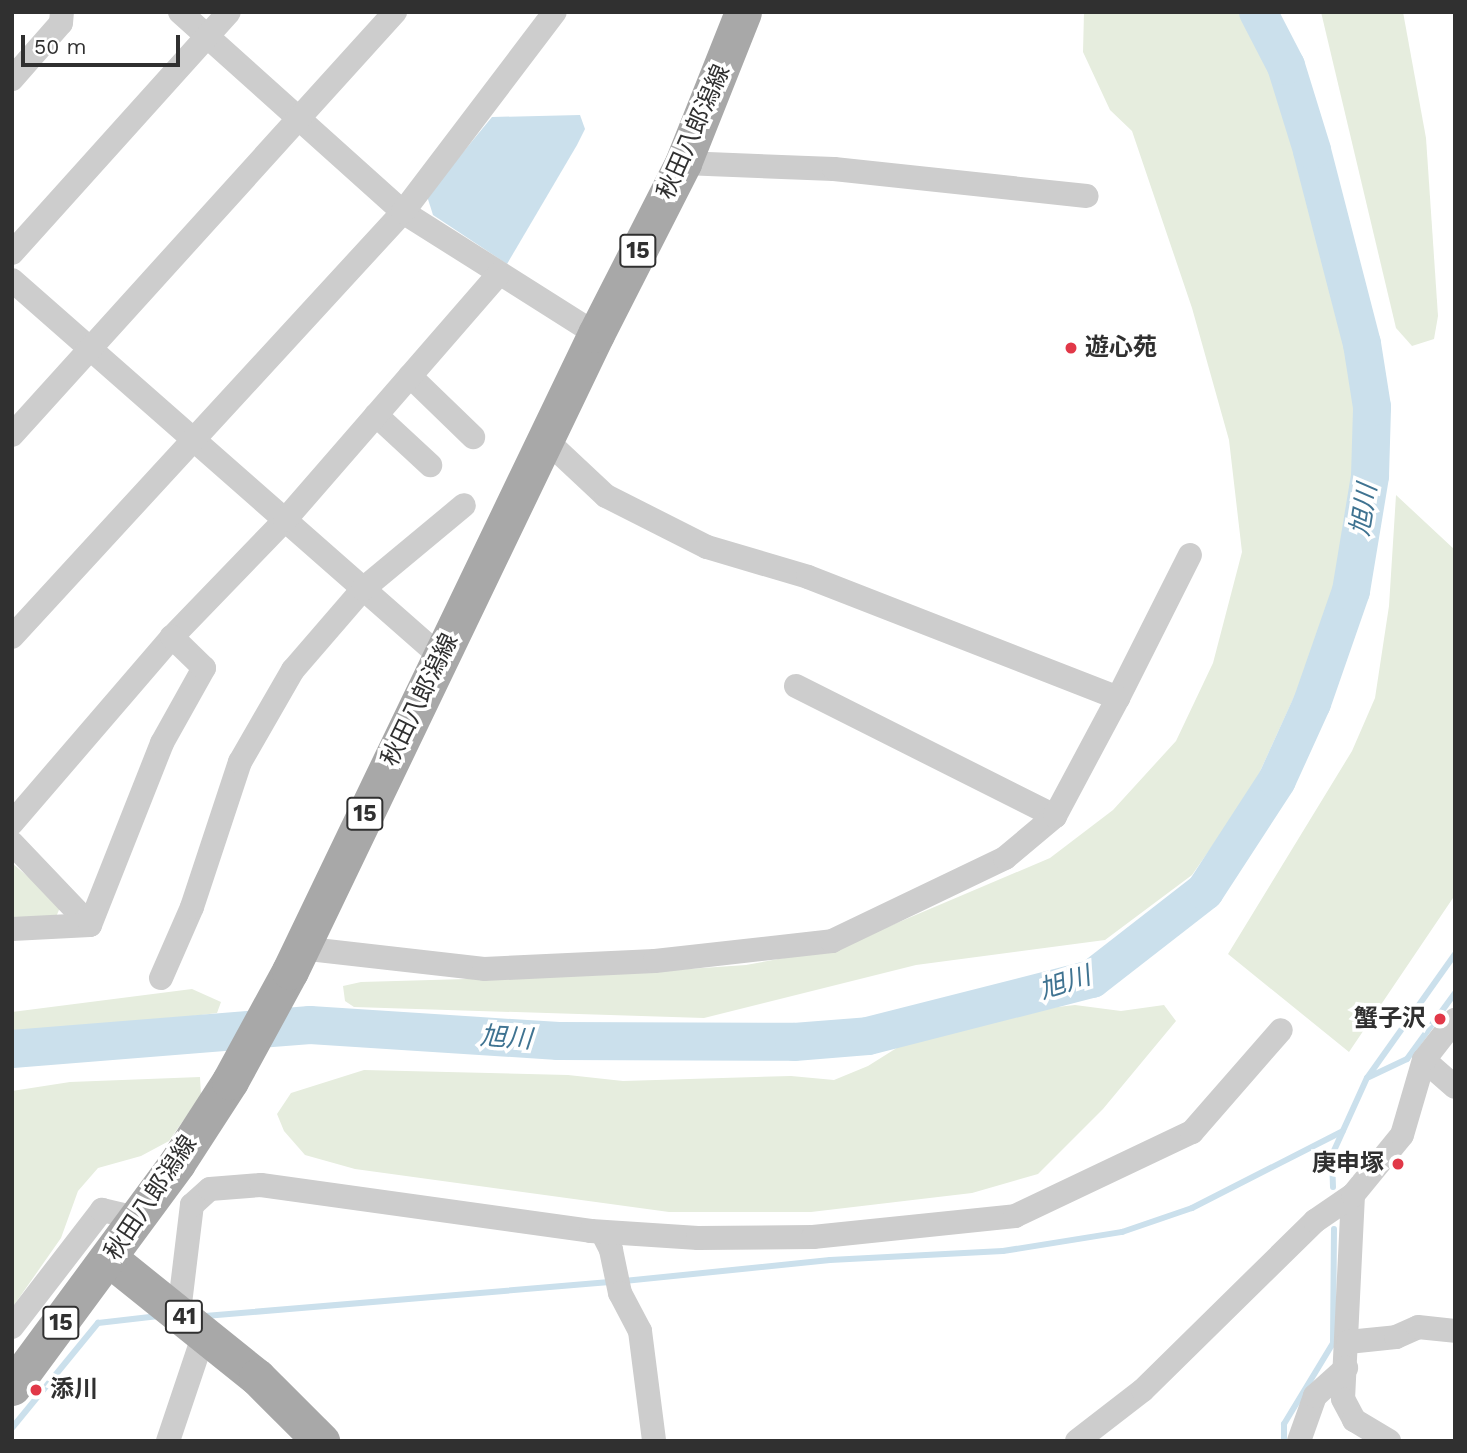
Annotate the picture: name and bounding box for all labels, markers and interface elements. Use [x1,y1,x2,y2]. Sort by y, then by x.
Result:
scale bar [24,21,184,65]
text: 50 m [34,34,86,59]
street label: 秋田八郎潟線 [652,60,736,204]
road number: 15 [619,232,657,270]
place label: 遊心苑 [1085,334,1157,362]
marker: 遊心苑 [1063,340,1079,356]
water label: 旭川 [1345,482,1383,538]
street label: 秋田八郎潟線 [375,629,465,771]
road number: 15 [346,794,384,834]
water label: 旭川 [1035,960,1095,1006]
place label: 蟹子沢 [1354,1005,1426,1033]
marker: 蟹子沢 [1432,1011,1448,1027]
water label: 旭川 [479,1021,533,1055]
street label: 秋田八郎潟線 [99,1130,203,1266]
place label: 庚申塚 [1312,1150,1384,1178]
marker: 庚申塚 [1390,1156,1406,1172]
road number: 41 [165,1298,203,1336]
road number: 15 [42,1304,80,1342]
place label: 添川 [50,1376,98,1404]
marker: 添川 [28,1382,44,1398]

